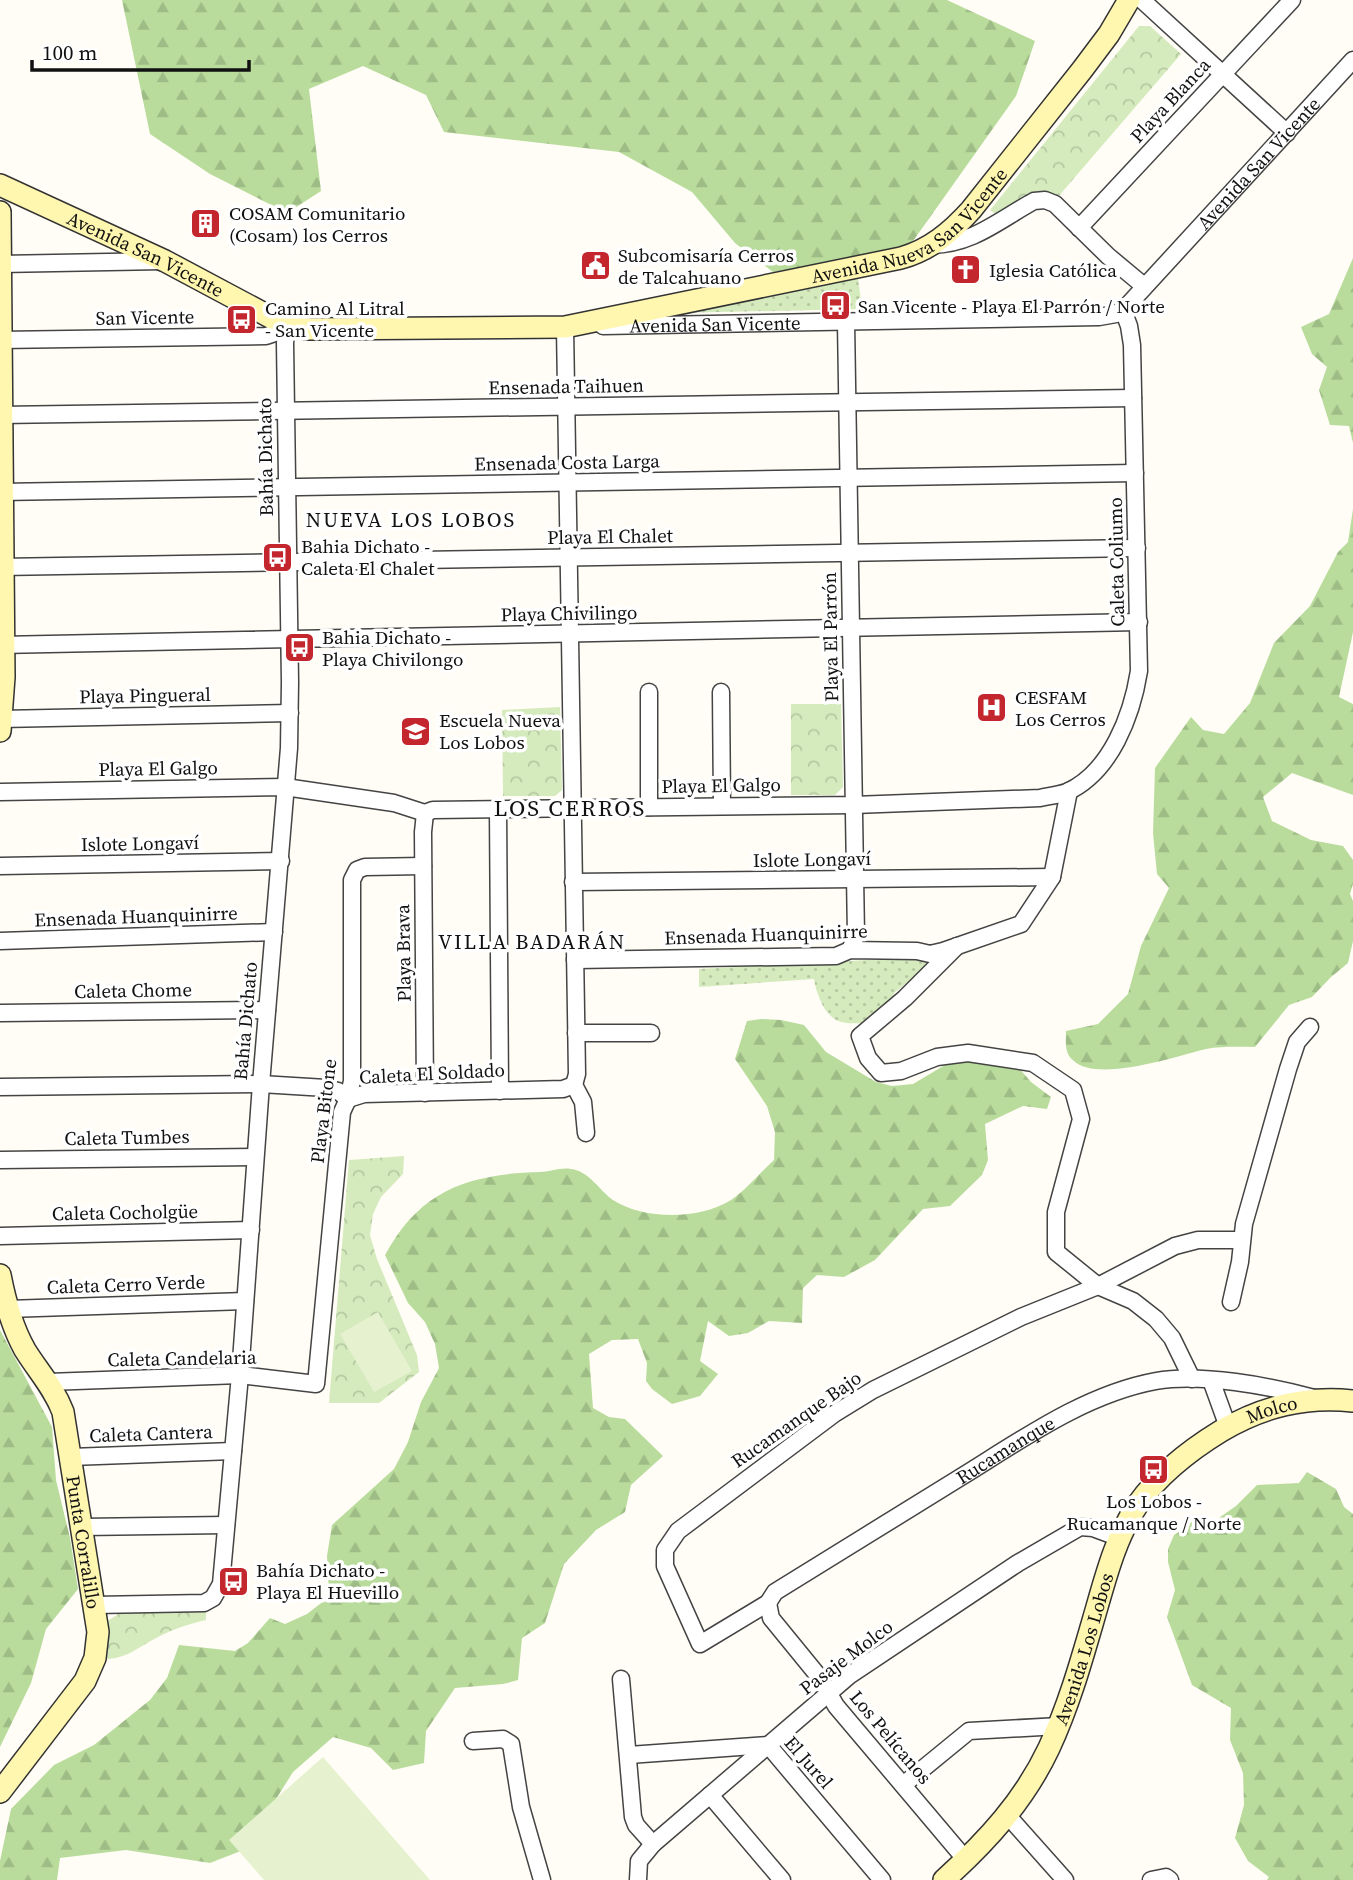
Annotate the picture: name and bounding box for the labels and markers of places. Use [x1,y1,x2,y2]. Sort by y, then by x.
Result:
place label: COSAM Comunitario (Cosam) los Cerros [229,200,405,248]
building icon: COSAM Comunitario (Cosam) los Cerros [189,207,223,241]
place label: Subcomisaría Cerros de Talcahuano [618,242,794,290]
public building icon: Subcomisaría Cerros de Talcahuano [578,249,612,283]
church icon: Iglesia Católica [949,253,983,287]
place label: Iglesia Católica [989,257,1117,283]
bus stop icon: San Vicente - Playa El Parrón / Norte [818,289,852,323]
place label: San Vicente - Playa El Parrón / Norte [858,293,1165,319]
place label: Camino Al Litral - San Vicente [265,295,405,343]
bus stop icon: Camino Al Litral - San Vicente [225,302,259,336]
place label: Bahia Dichato - Caleta El Chalet [301,533,435,581]
bus stop icon: Bahia Dichato - Caleta El Chalet [261,540,295,574]
place label: Bahia Dichato - Playa Chivilongo [322,624,463,672]
bus stop icon: Bahia Dichato - Playa Chivilongo [282,631,316,665]
place label: CESFAM Los Cerros [1015,684,1106,732]
hospital icon: CESFAM Los Cerros [975,691,1009,725]
place label: Escuela Nueva Los Lobos [439,707,561,755]
school or university icon: Escuela Nueva Los Lobos [399,714,433,748]
bus stop icon: Los Lobos - Rucamanque / Norte [1137,1453,1171,1487]
place label: Los Lobos - Rucamanque / Norte [1067,1488,1241,1536]
place label: Bahía Dichato - Playa El Huevillo [256,1557,399,1605]
bus stop icon: Bahía Dichato - Playa El Huevillo [216,1564,250,1598]

